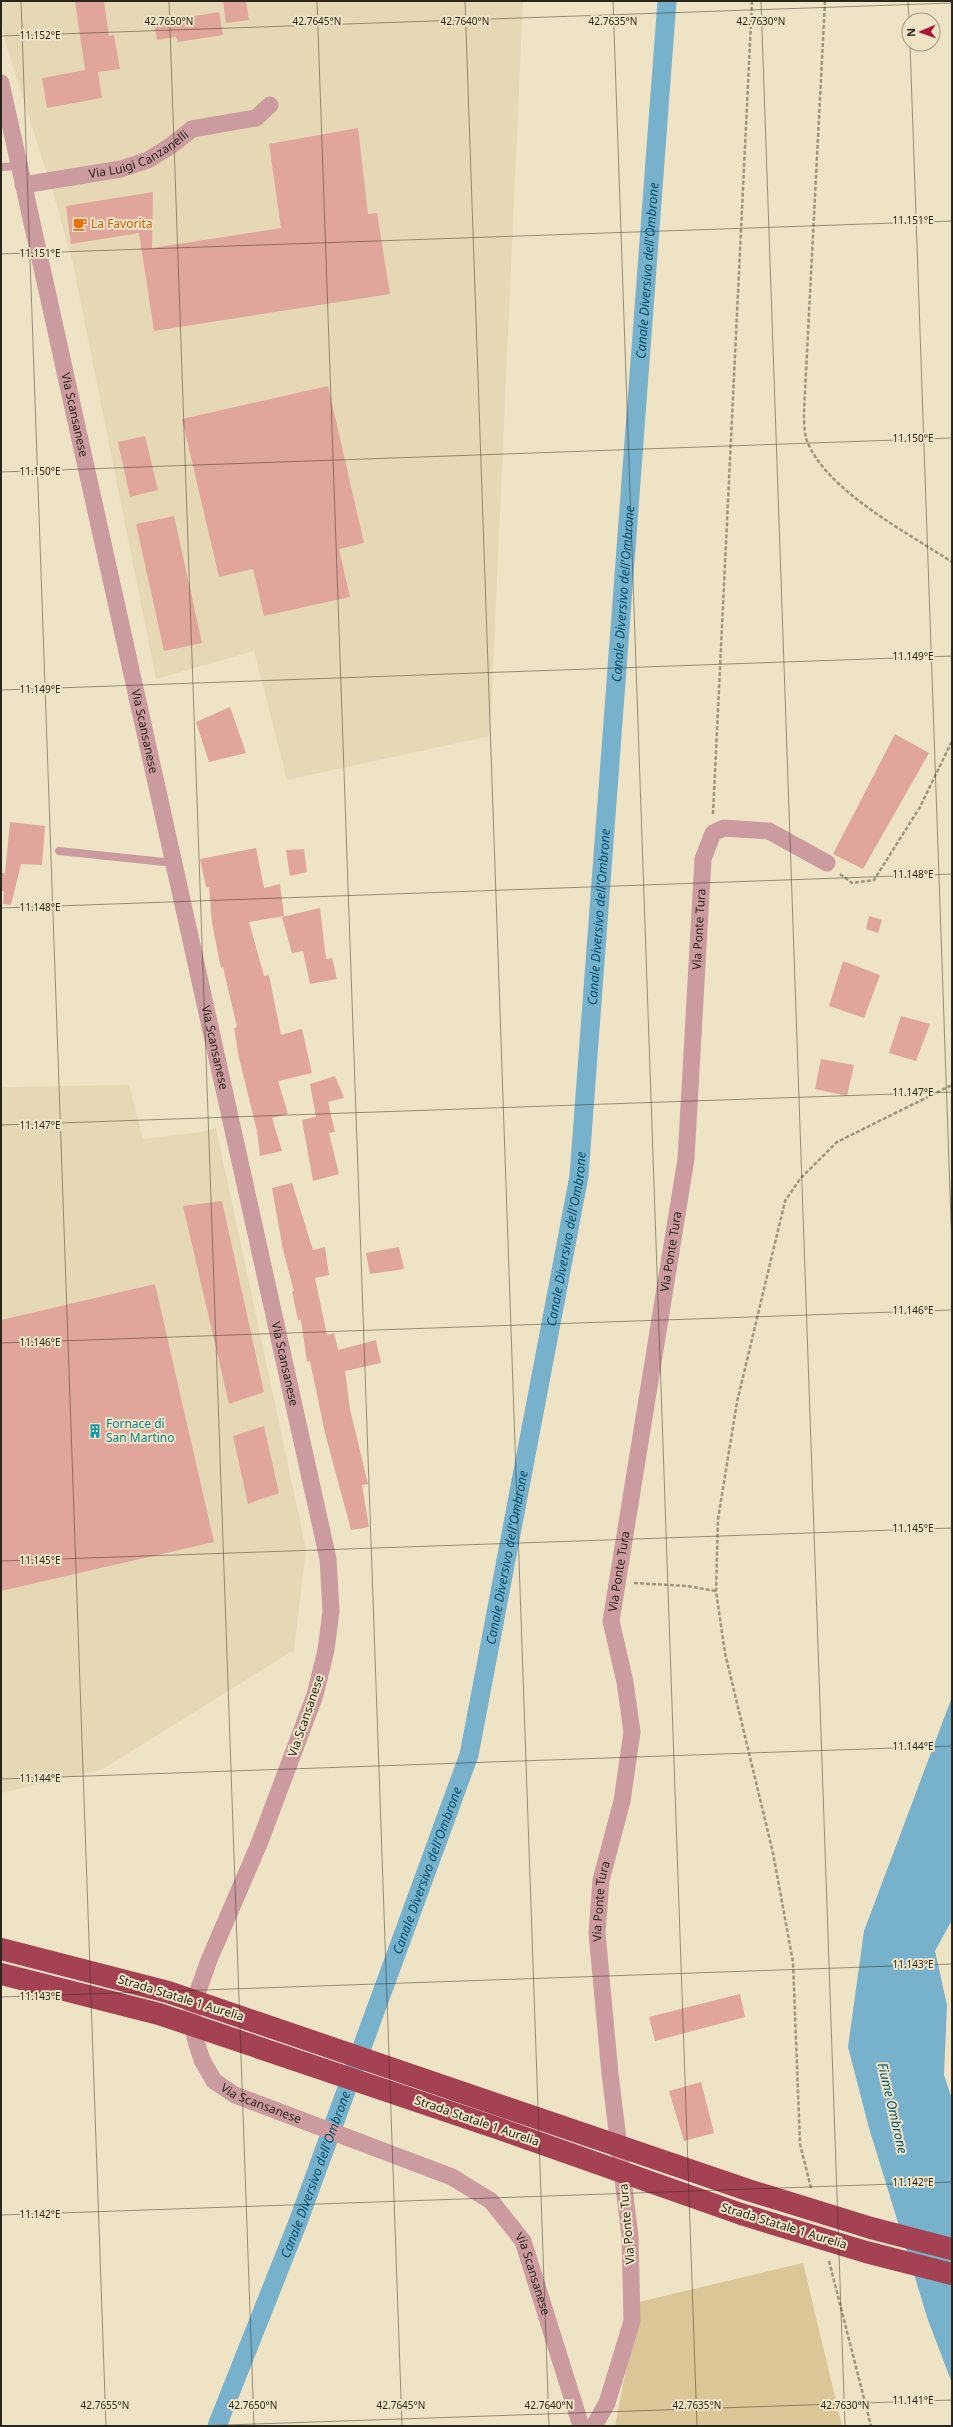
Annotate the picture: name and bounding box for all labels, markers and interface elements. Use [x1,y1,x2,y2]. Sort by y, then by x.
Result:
north arrow [901,12,941,52]
text: 42.7650°N [145,14,193,28]
text: 42.7645°N [293,14,341,28]
text: 42.7640°N [441,14,489,28]
text: 42.7635°N [589,14,637,28]
text: 42.7630°N [737,14,785,28]
text: 11.152°E [19,28,61,42]
text: N [903,28,918,37]
street label: Via Luigi Canzanelli [88,126,192,182]
water label: Canale Diversivo dell'Ombrone [631,181,662,360]
text: 11.151°E [892,213,934,227]
place label: La Favorita [91,215,153,232]
cafe icon: La Favorita [72,216,88,232]
text: 11.151°E [19,246,61,260]
street label: Via Scansanese [57,371,93,459]
text: 11.150°E [892,431,934,445]
text: 11.150°E [19,464,61,478]
water label: Canale Diversivo dell'Ombrone [607,504,638,683]
text: 11.149°E [892,649,934,663]
text: 11.149°E [19,682,61,696]
street label: Via Scansanese [128,687,163,775]
water label: Canale Diversivo dell'Ombrone [583,827,614,1006]
text: 11.148°E [892,867,934,881]
street label: Via Ponte Tura [688,888,709,970]
text: 11.148°E [19,900,61,914]
street label: Via Scansanese [198,1004,233,1091]
text: 11.147°E [892,1085,934,1099]
text: 11.147°E [19,1118,61,1132]
water label: Canale Diversivo dell'Ombrone [542,1151,590,1328]
street label: Via Ponte Tura [656,1210,685,1293]
text: 11.146°E [892,1303,934,1317]
street label: Via Scansanese [268,1320,303,1408]
text: 11.146°E [19,1335,61,1349]
place label: Fornace di San Martino [106,1415,175,1446]
building icon: Fornace di San Martino [87,1423,103,1439]
water label: Canale Diversivo dell'Ombrone [481,1468,532,1646]
text: 11.145°E [892,1521,934,1535]
street label: Via Ponte Tura [604,1530,633,1613]
text: 11.145°E [19,1553,61,1567]
street label: Via Scansanese [284,1672,328,1759]
text: 11.144°E [892,1739,934,1753]
text: 11.144°E [19,1771,61,1785]
water label: Canale Diversivo dell'Ombrone [388,1784,466,1957]
street label: Via Ponte Tura [588,1859,614,1942]
text: 11.143°E [892,1957,934,1971]
street label: Strada Statale 1 Aurelia [116,1970,246,2025]
text: 11.143°E [19,1989,61,2003]
water label: Fiume Ombrone [874,2061,912,2156]
street label: Via Scansanese [218,2079,304,2127]
water label: Canale Diversivo dell'Ombrone [276,2088,354,2261]
street label: Strada Statale 1 Aurelia [413,2091,542,2150]
text: 11.142°E [892,2175,934,2189]
street label: Via Ponte Tura [614,2183,639,2265]
street label: Strada Statale 1 Aurelia [719,2198,849,2253]
text: 11.142°E [19,2207,61,2221]
street label: Via Scansanese [511,2229,555,2317]
text: 11.141°E [892,2393,934,2407]
text: 42.7655°N [81,2398,129,2412]
text: 42.7650°N [229,2398,277,2412]
text: 42.7645°N [377,2398,425,2412]
text: 42.7640°N [525,2398,573,2412]
text: 42.7635°N [673,2398,721,2412]
text: 42.7630°N [821,2398,869,2412]

